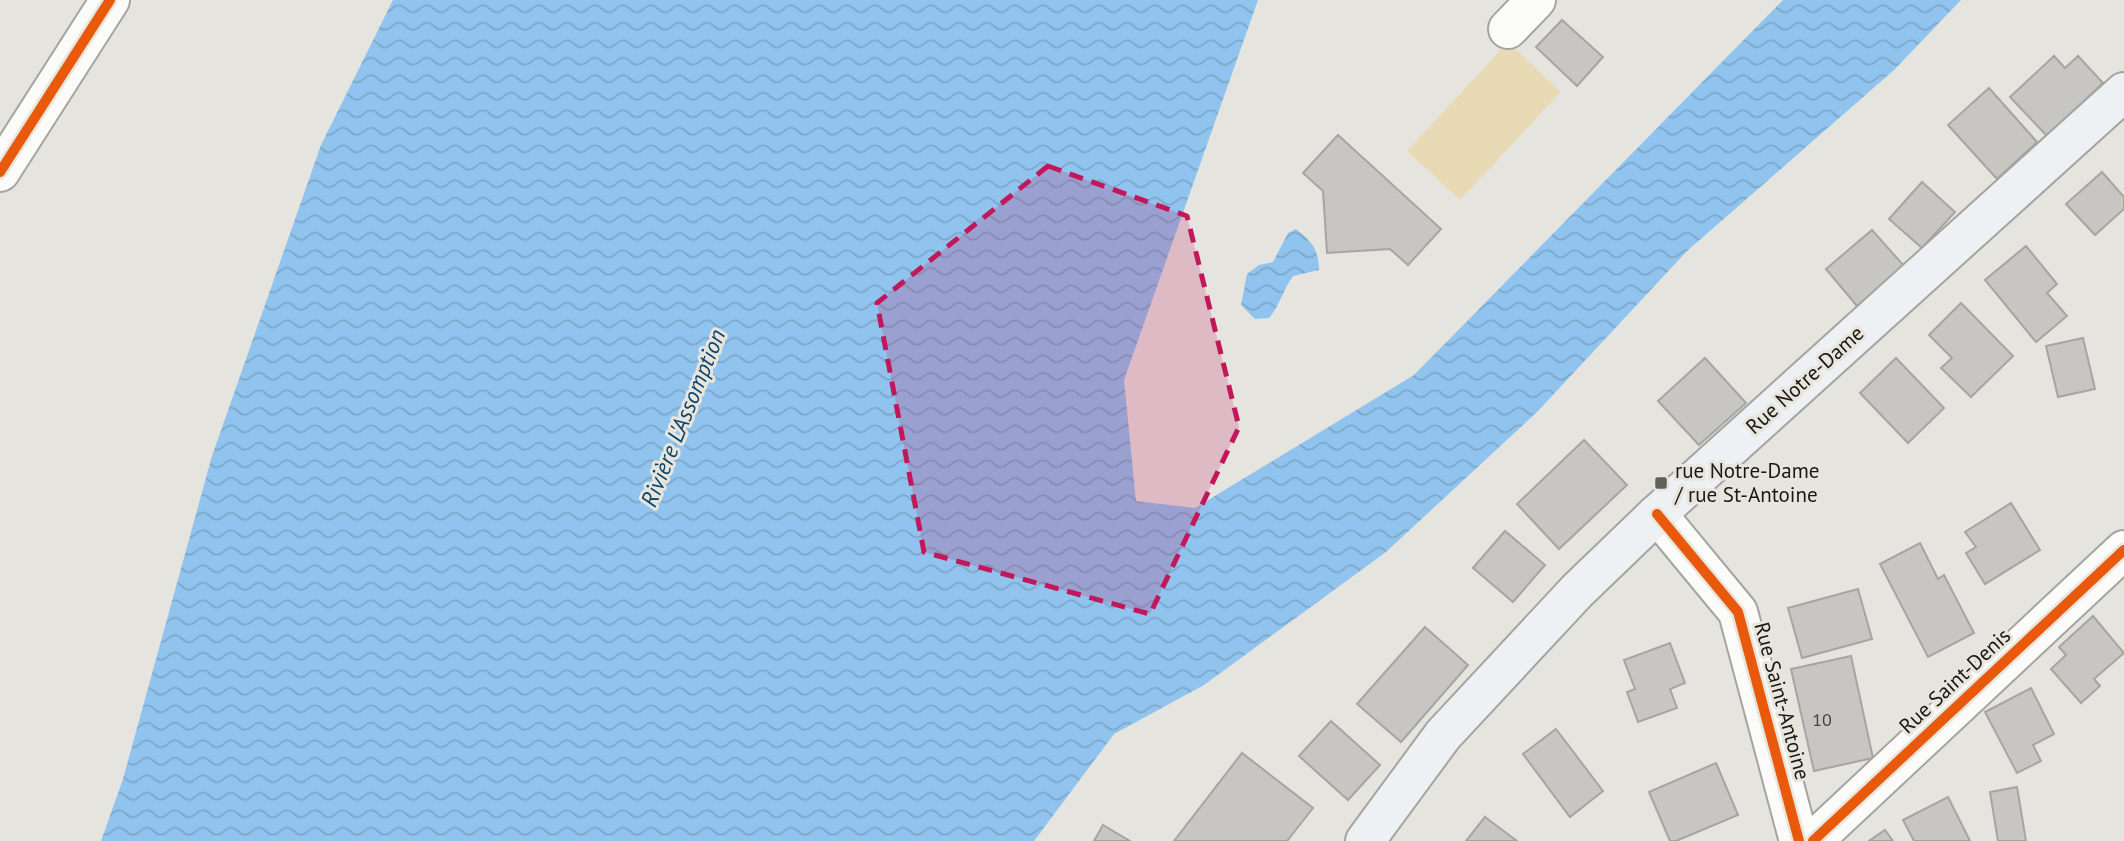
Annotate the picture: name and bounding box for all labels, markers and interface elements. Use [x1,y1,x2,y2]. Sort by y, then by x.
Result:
street label: Rue Notre-Dame [1740,320,1869,440]
water label: Rivière L'Assomption [634,325,731,511]
place label: rue Notre-Dame / rue St-Antoine [1674,457,1819,508]
marker: rue Notre-Dame / rue St-Antoine [1653,475,1669,491]
street label: Rue Saint-Antoine [1748,619,1817,783]
street label: Rue Saint-Denis [1893,622,2016,739]
house number: 10 [1812,708,1832,731]

